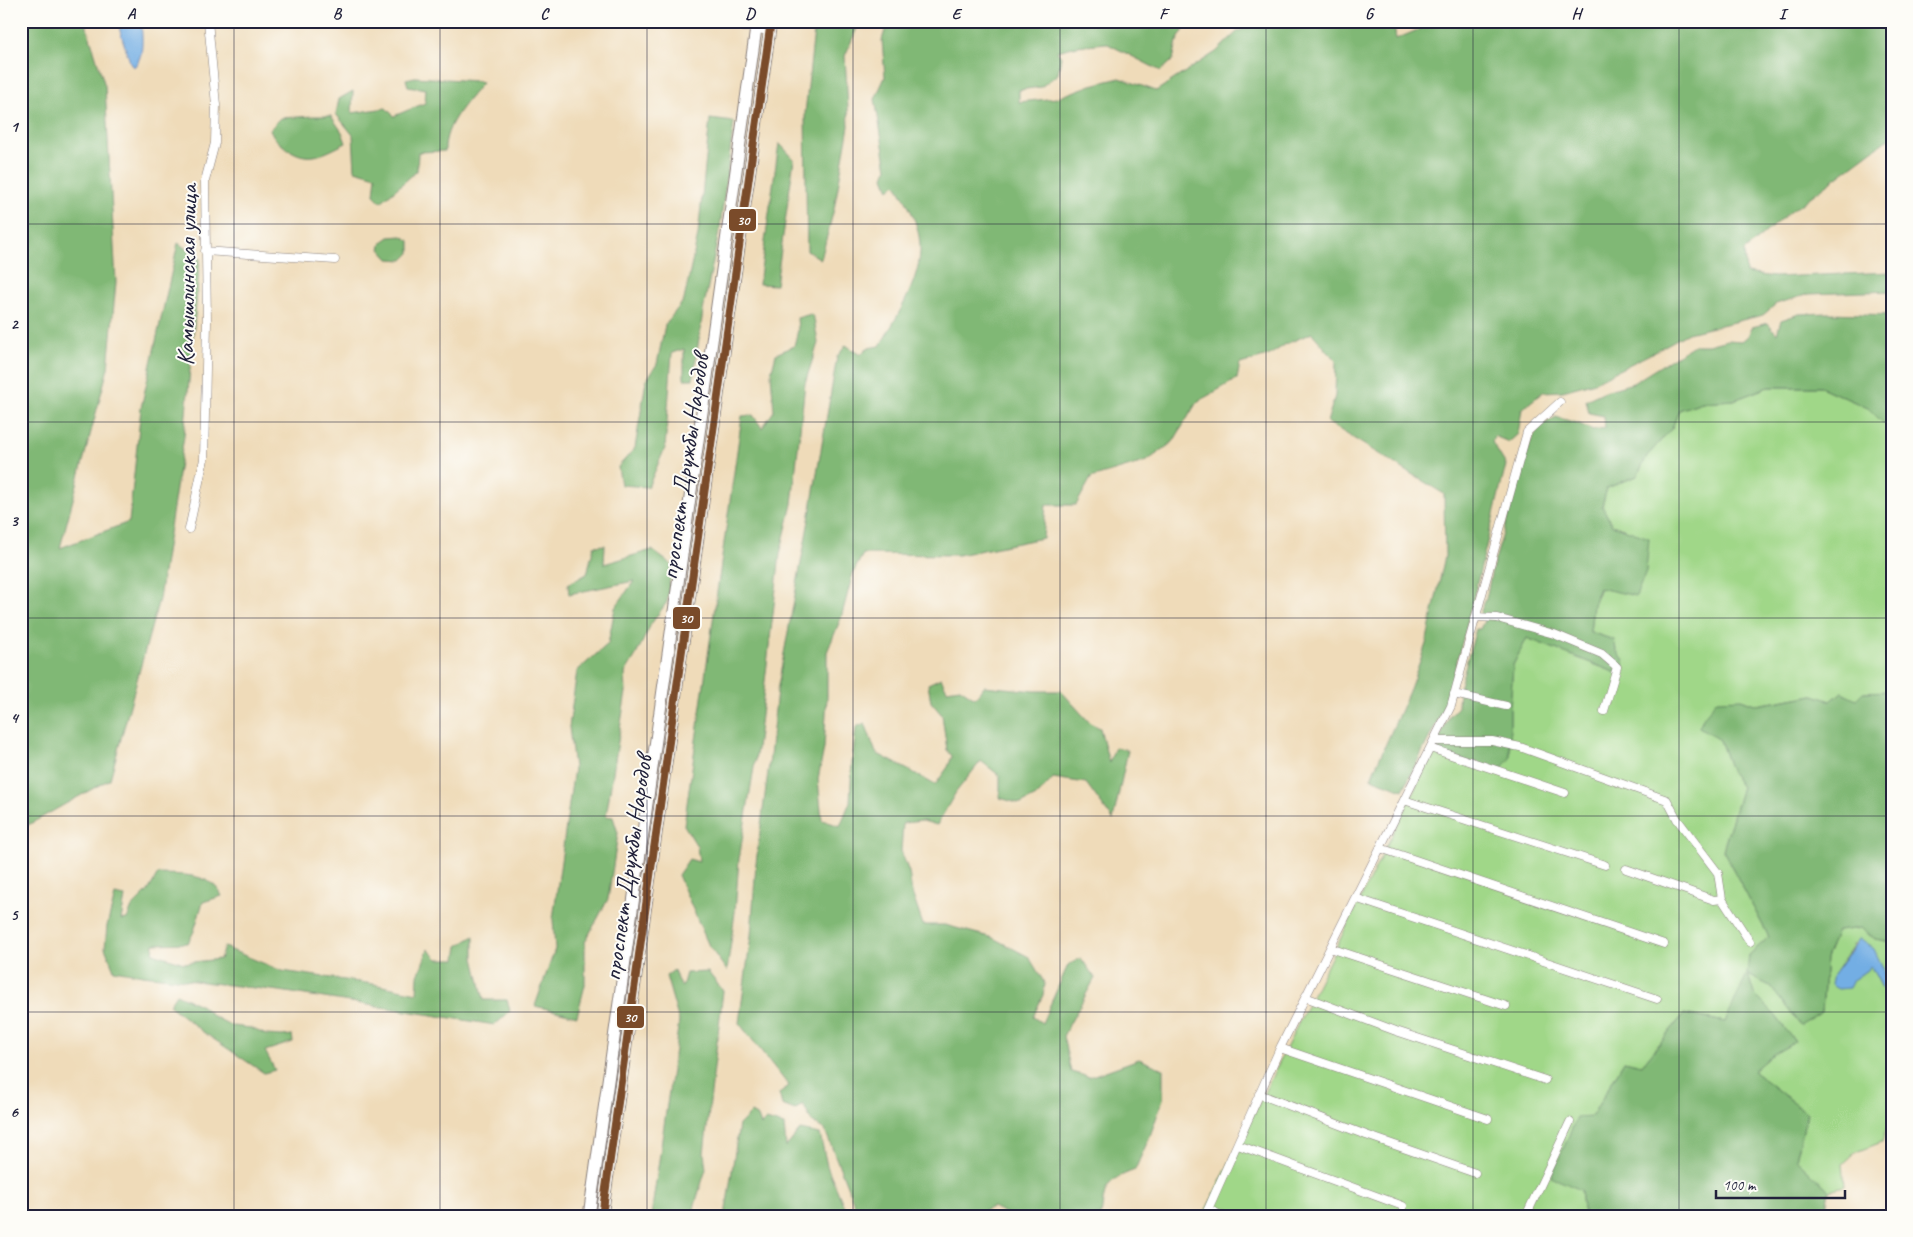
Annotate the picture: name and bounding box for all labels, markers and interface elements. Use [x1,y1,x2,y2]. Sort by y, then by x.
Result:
text: A [127,4,137,24]
text: B [333,4,343,24]
text: C [540,4,550,24]
text: D [745,4,756,24]
text: E [952,4,963,24]
text: F [1159,4,1170,24]
text: G [1365,4,1375,24]
text: H [1571,4,1583,24]
text: I [1779,4,1789,24]
text: 1 [10,117,19,137]
street label: Камышлинская улица [169,181,205,366]
line badge: 30 [728,208,757,232]
text: 30 [737,212,751,229]
text: 2 [10,314,19,334]
street label: проспект Дружбы Народов [653,347,717,582]
text: 3 [10,511,19,531]
line badge: 30 [672,606,701,630]
text: 30 [680,610,694,627]
text: 4 [10,708,19,728]
street label: проспект Дружбы Народов [596,748,660,983]
text: 5 [11,905,20,925]
line badge: 30 [616,1005,645,1029]
text: 30 [624,1009,638,1026]
text: 6 [10,1102,19,1122]
scale bar [1716,1167,1844,1199]
text: 100 m [1723,1176,1757,1195]

